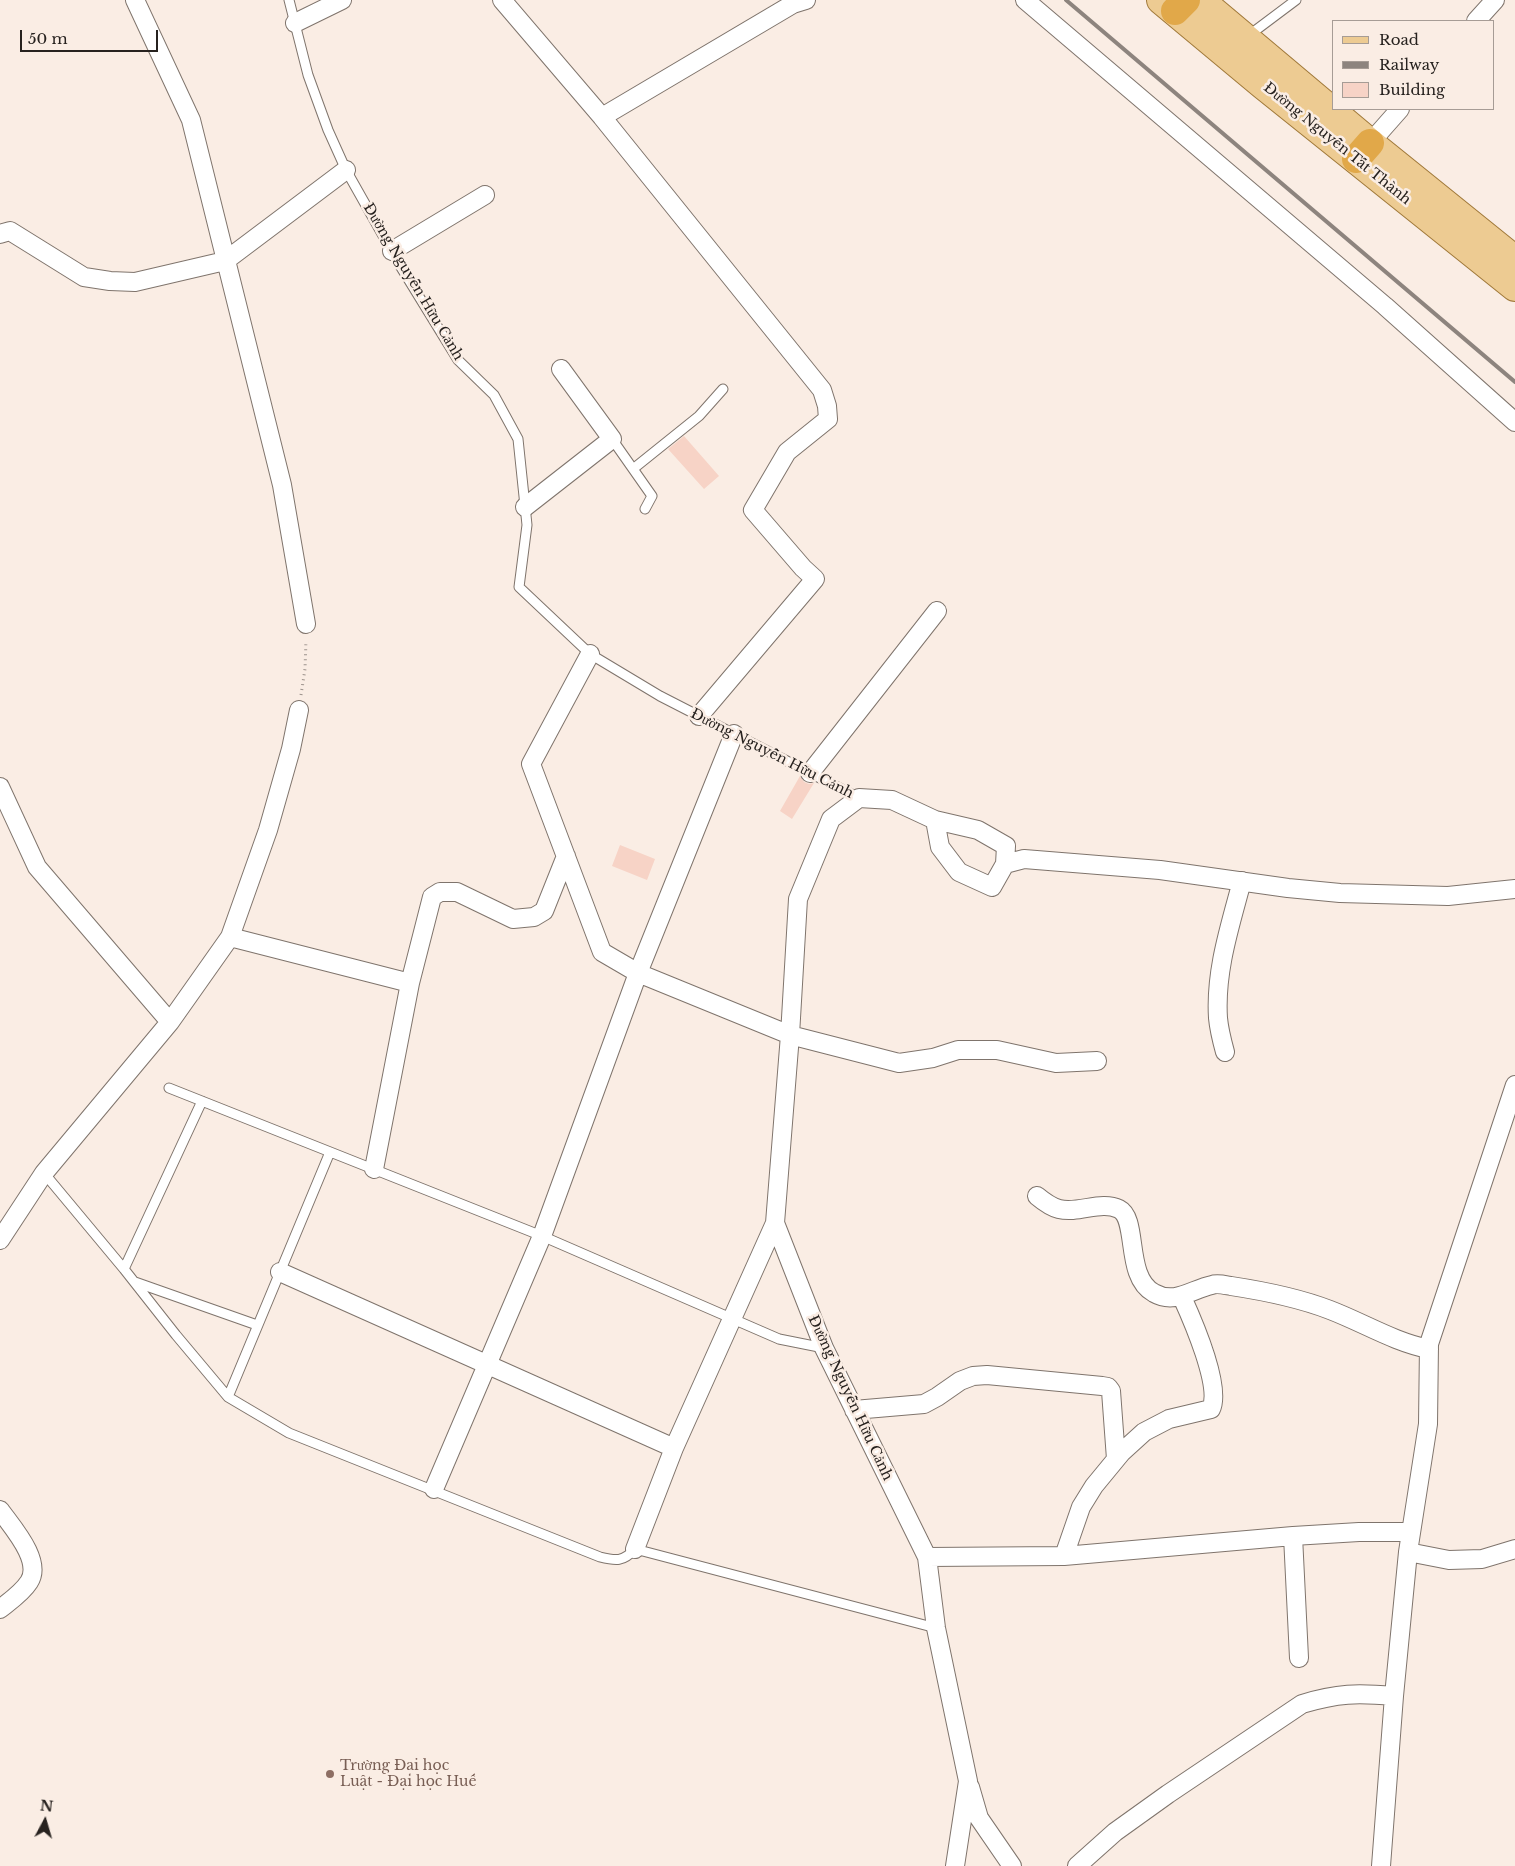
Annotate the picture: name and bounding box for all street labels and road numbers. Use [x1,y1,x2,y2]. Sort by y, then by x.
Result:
street label: Đường Nguyễn Tất Thành [1260,79,1414,209]
street label: Đường Nguyễn Hữu Cảnh [359,200,467,364]
street label: Đường Nguyễn Hữu Cảnh [688,706,856,802]
street label: Đường Nguyễn Hữu Cảnh [804,1313,896,1483]

